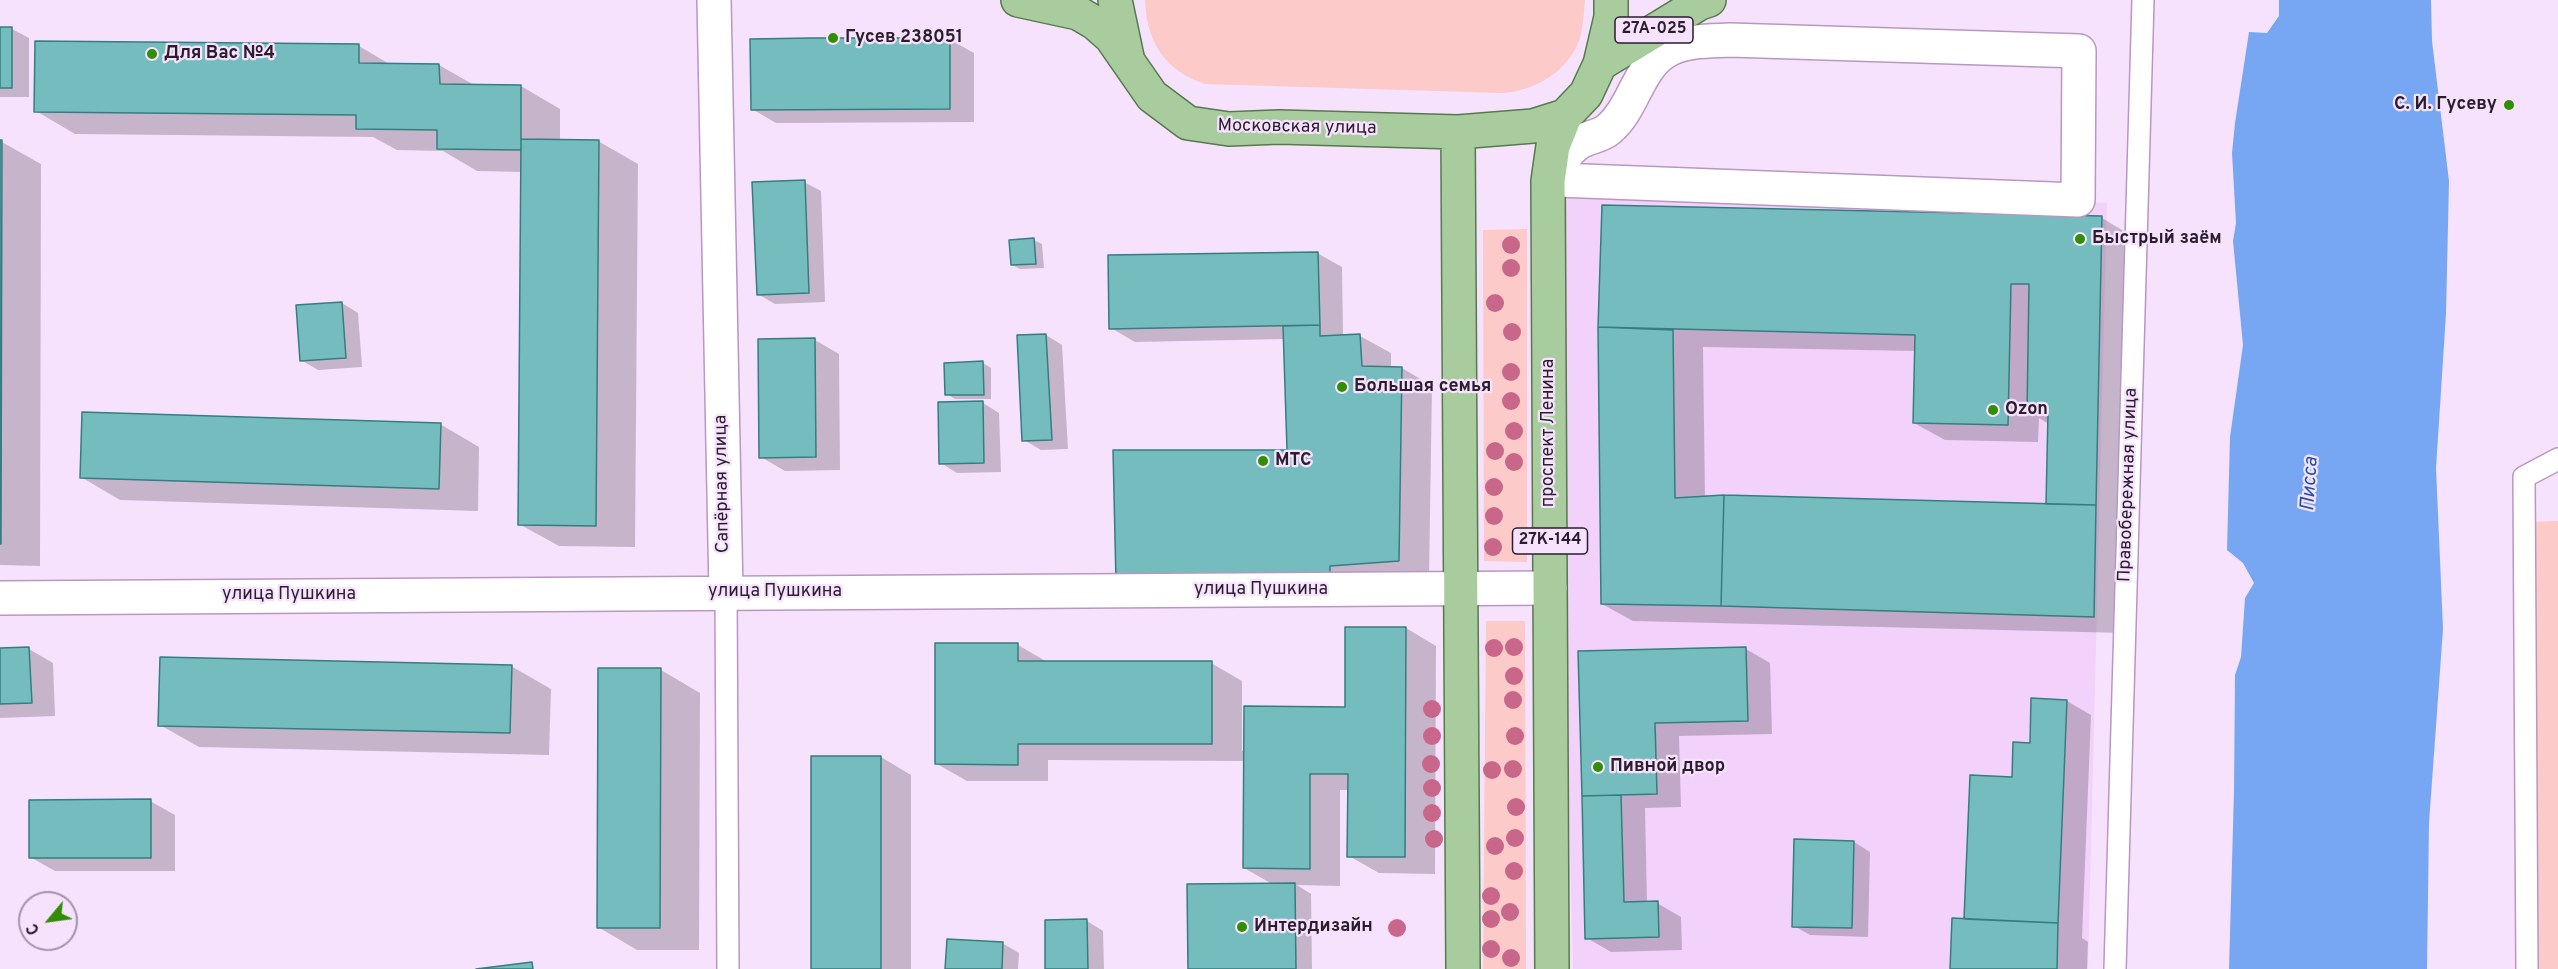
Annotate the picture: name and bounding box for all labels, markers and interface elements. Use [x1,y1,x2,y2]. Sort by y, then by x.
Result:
road number: 27А-025 [1615,17,1693,43]
place label: Гусев 238051 [845,27,963,49]
marker: Гусев 238051 [826,31,840,45]
place label: Для Вас №4 [164,43,275,65]
marker: Для Вас №4 [145,47,159,61]
place label: С. И. Гусеву [2394,94,2497,116]
marker: С. И. Гусеву [2502,98,2516,112]
street label: Московская улица [1217,116,1377,140]
place label: Быстрый заём [2092,228,2222,250]
marker: Быстрый заём [2073,232,2087,246]
street label: проспект Ленина [1538,359,1560,507]
place label: Большая семья [1354,376,1491,398]
marker: Большая семья [1335,380,1349,394]
street label: Правобережная улица [2115,388,2143,582]
place label: Ozon [2005,399,2048,421]
marker: Ozon [1986,403,2000,417]
street label: Сапёрная улица [711,415,735,553]
place label: МТС [1275,450,1312,472]
marker: МТС [1256,454,1270,468]
water label: Писса [2297,456,2325,512]
road number: 27К-144 [1512,528,1588,554]
street label: улица Пушкина [1194,579,1328,601]
street label: улица Пушкина [708,581,842,603]
street label: улица Пушкина [222,584,356,606]
place label: Пивной двор [1610,756,1725,778]
marker: Пивной двор [1591,760,1605,774]
north arrow [18,891,78,951]
place label: Интердизайн [1254,916,1373,938]
text: С [23,919,45,938]
marker: Интердизайн [1235,920,1249,934]

